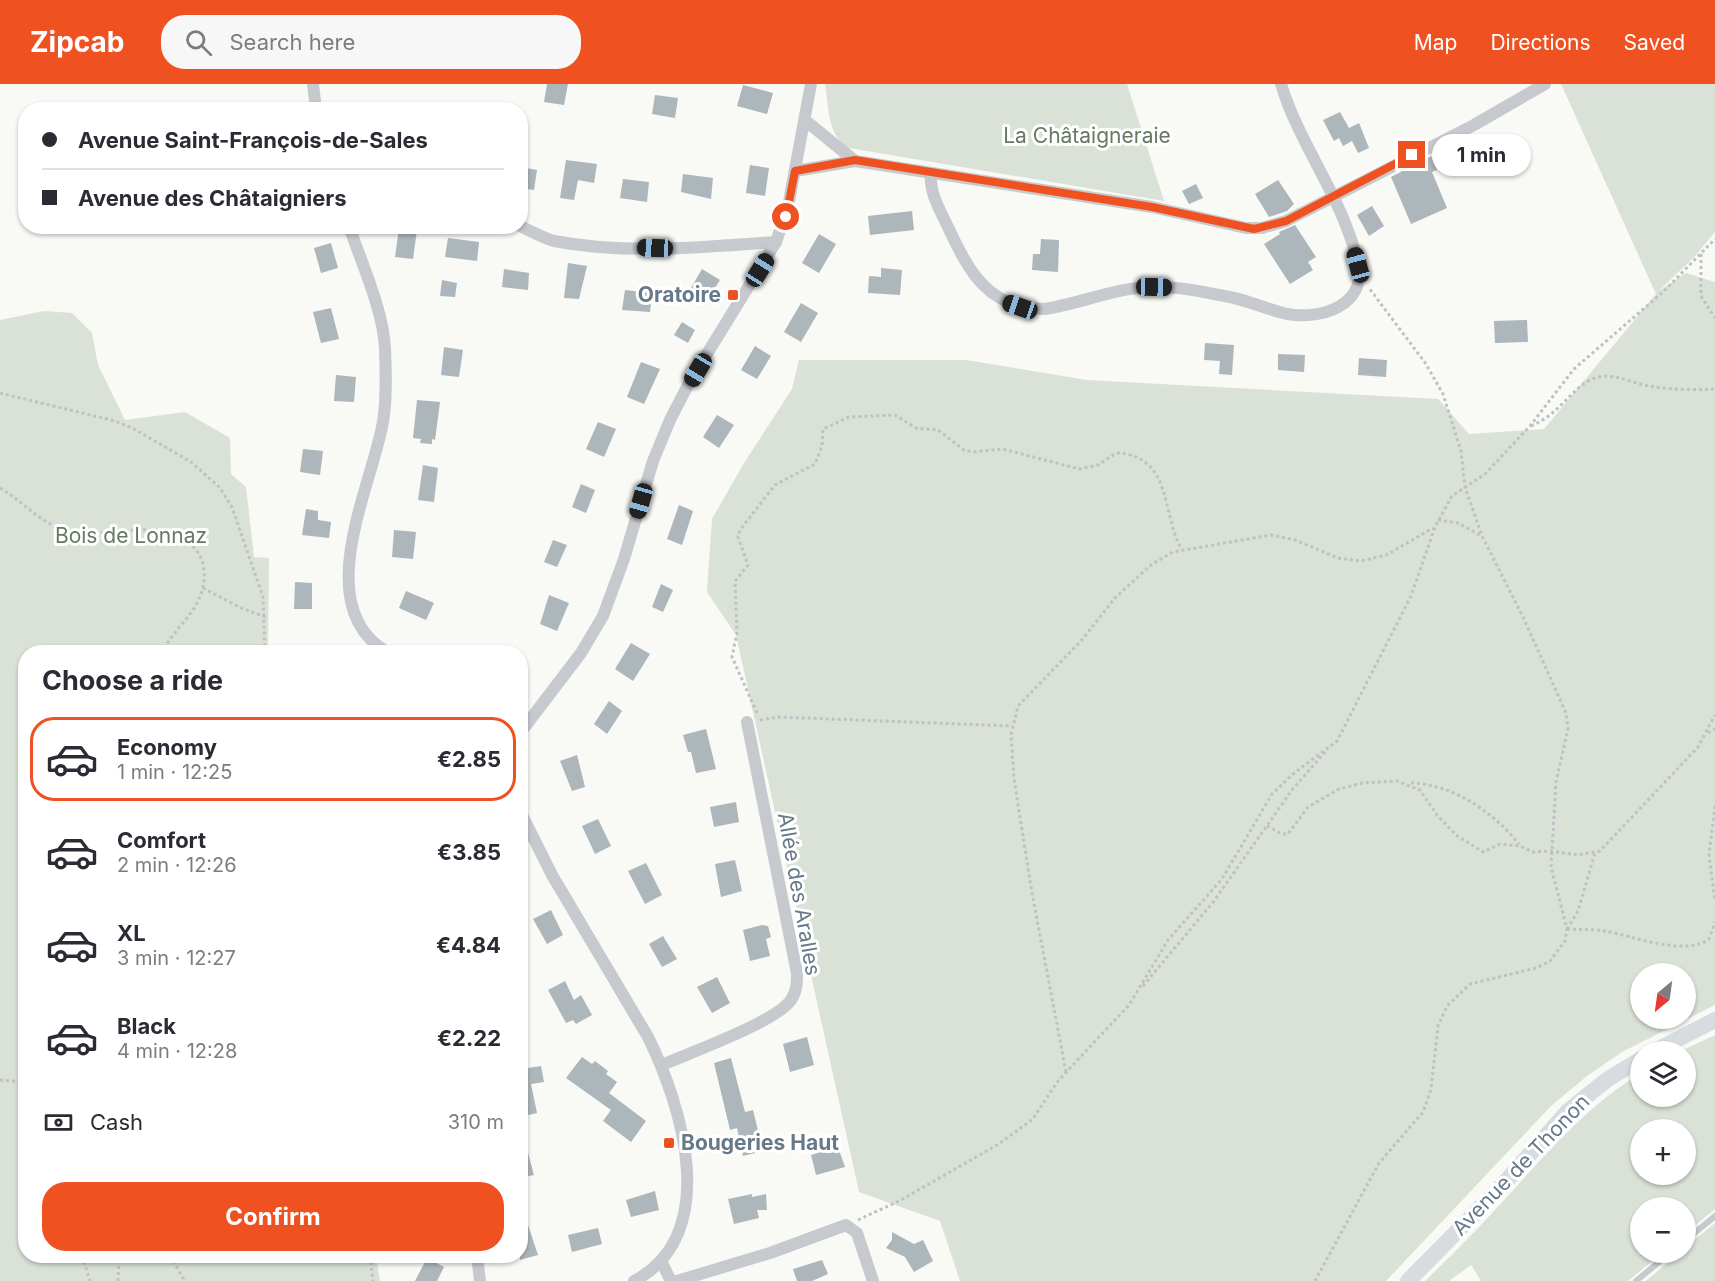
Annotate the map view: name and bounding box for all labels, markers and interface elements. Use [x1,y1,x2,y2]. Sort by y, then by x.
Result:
search box [161,15,581,69]
text: Zipcab [30,25,125,59]
icon: search [182,26,215,59]
text: Search here [230,29,355,55]
text: Map [1414,30,1457,55]
text: Directions [1490,30,1591,55]
text: Saved [1624,30,1685,55]
park label: La Châtaigneraie [1003,123,1171,148]
text: Avenue Saint-François-de-Sales [78,127,428,153]
callout: 1 min [1433,134,1532,176]
route end [1398,141,1425,168]
text: 1 min [1457,143,1506,167]
text: Avenue des Châtaigniers [78,185,347,211]
route start [772,203,799,230]
car [637,238,673,258]
car [1345,245,1371,285]
car [743,250,777,290]
car [1136,278,1172,296]
place label: Oratoire [638,282,721,307]
marker: Oratoire [726,288,740,302]
car [1000,293,1040,321]
car [681,350,715,390]
car [627,481,655,521]
park label: Bois de Lonnaz [55,523,207,548]
text: Choose a ride [42,664,223,697]
icon: car [45,732,99,786]
text: Economy [117,734,217,760]
text: €2.85 [437,746,501,772]
text: 1 min · 12:25 [117,760,232,784]
street label: Allée des Aralles [773,811,826,977]
icon: car [45,825,99,879]
text: Comfort [117,827,206,853]
text: €3.85 [437,839,501,865]
text: 2 min · 12:26 [117,853,237,877]
icon: car [45,918,99,972]
text: XL [117,920,146,946]
text: €4.84 [436,932,501,958]
text: 3 min · 12:27 [117,946,236,970]
north arrow [1630,963,1696,1029]
map controls [1630,963,1696,1263]
icon: car [45,1011,99,1065]
text: Black [117,1013,176,1039]
text: €2.22 [437,1025,501,1051]
text: 4 min · 12:28 [117,1039,237,1063]
button: layers [1630,1041,1696,1107]
street label: Avenue de Thonon [1447,1089,1594,1240]
icon: cash [42,1106,75,1139]
text: Cash [90,1109,143,1135]
text: 310 m [448,1110,504,1134]
button: + [1630,1119,1696,1185]
place label: Bougeries Haut [681,1130,839,1155]
marker: Bougeries Haut [662,1136,676,1150]
button: Confirm [42,1182,504,1251]
button: − [1630,1197,1696,1263]

